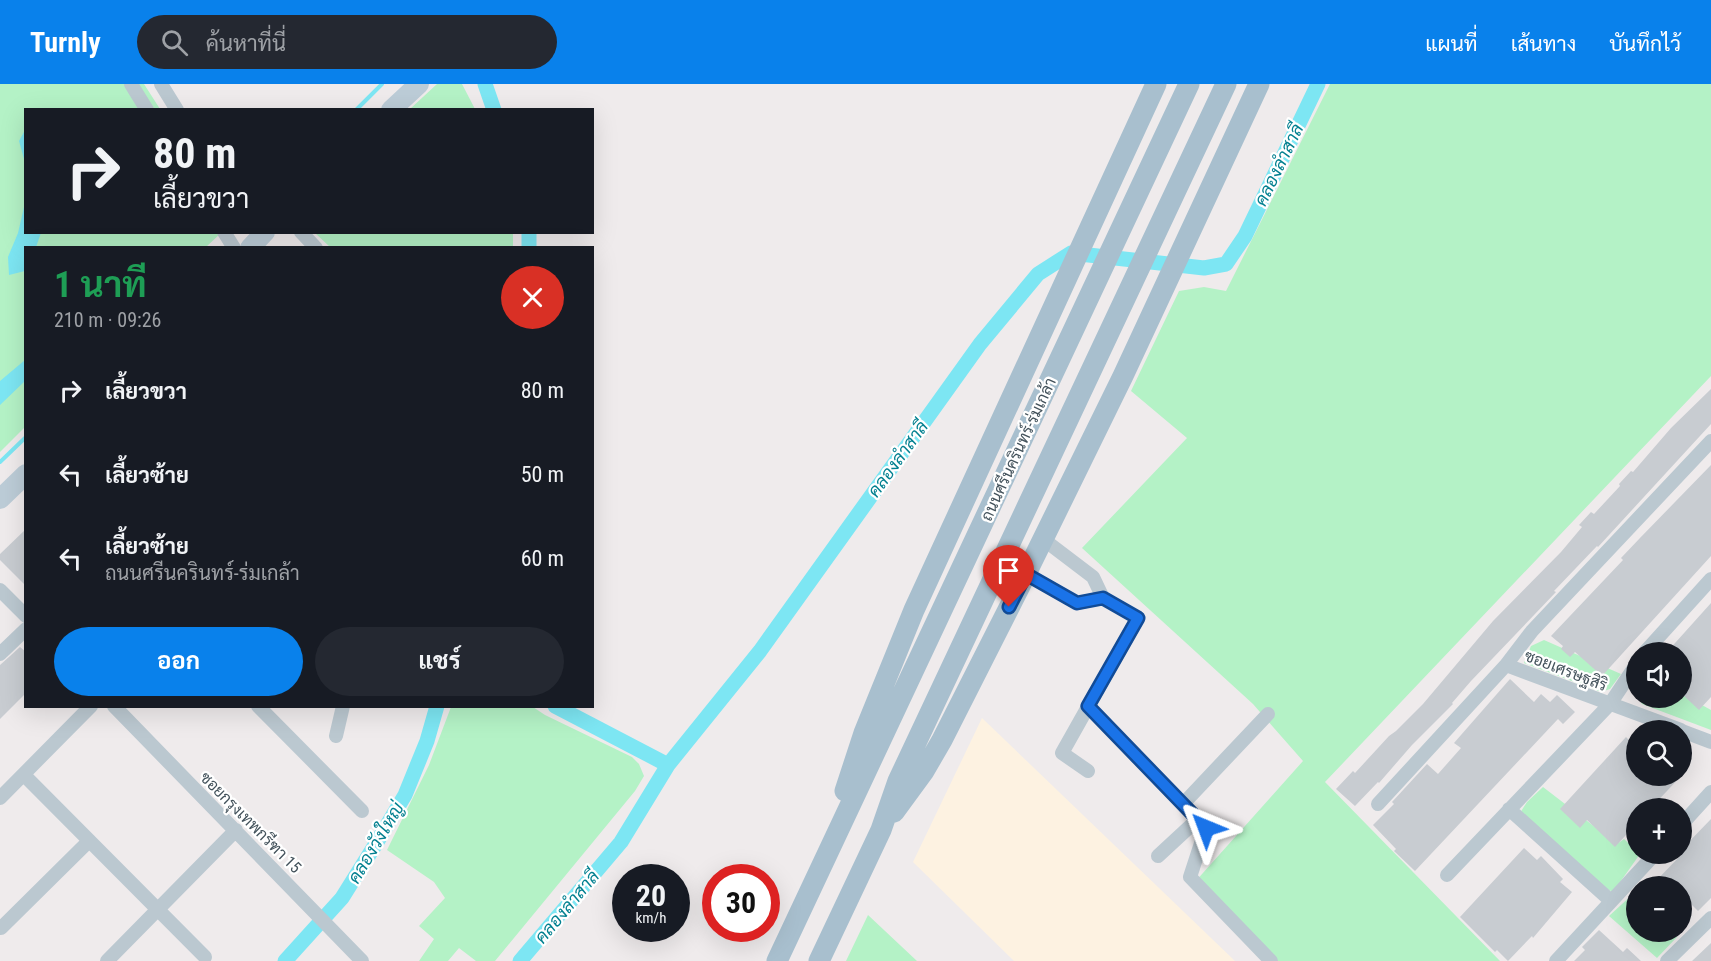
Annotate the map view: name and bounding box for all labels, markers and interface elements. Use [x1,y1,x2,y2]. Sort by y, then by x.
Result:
search box [137,15,557,69]
text: Turnly [30,26,101,59]
icon: search [158,26,191,59]
text: ค้นหาที่นี่ [206,31,286,56]
text: แผนที่ [1425,32,1478,56]
text: เส้นทาง [1511,32,1576,56]
text: บันทึกไว้ [1609,32,1681,56]
water label: คลองลำสาลี [1248,119,1308,209]
text: 80 m [153,129,236,178]
icon: right [54,132,132,210]
text: เลี้ยวขวา [153,183,249,215]
text: 1 นาที [54,264,147,306]
button: close [501,266,564,329]
text: 210 m · 09:26 [54,308,161,332]
street label: ถนนศรีนครินทร์-ร่มเกล้า [974,373,1060,524]
icon: right [54,374,87,407]
text: 80 m [521,378,564,403]
text: เลี้ยวขวา [105,379,187,404]
water label: คลองลำสาลี [861,415,933,501]
icon: left [54,458,87,491]
text: 50 m [521,462,564,487]
text: เลี้ยวซ้าย [105,463,189,488]
text: เลี้ยวซ้าย [105,534,189,559]
icon: left [54,542,87,575]
pin [983,545,1034,607]
text: 60 m [521,546,564,571]
icon: arrive [992,554,1025,587]
text: ถนนศรีนครินทร์-ร่มเกล้า [105,561,300,585]
button: ออก [54,627,303,696]
button: แชร์ [315,627,564,696]
map controls [1626,642,1692,942]
button: sound [1626,642,1692,708]
street label: ซอยเศรษฐสิริ [1521,646,1610,696]
button: search [1626,720,1692,786]
street label: ซอยกรุงเทพกรีฑา 15 [195,766,307,878]
position arrow [1174,796,1238,860]
water label: คลองวังใหญ่ [341,797,409,888]
button: + [1626,798,1692,864]
water label: คลองลำสาลี [528,864,604,947]
speed limit sign: 30 [702,864,780,942]
button: − [1626,876,1692,942]
text: 20 [636,878,666,913]
text: km/h [636,909,666,927]

